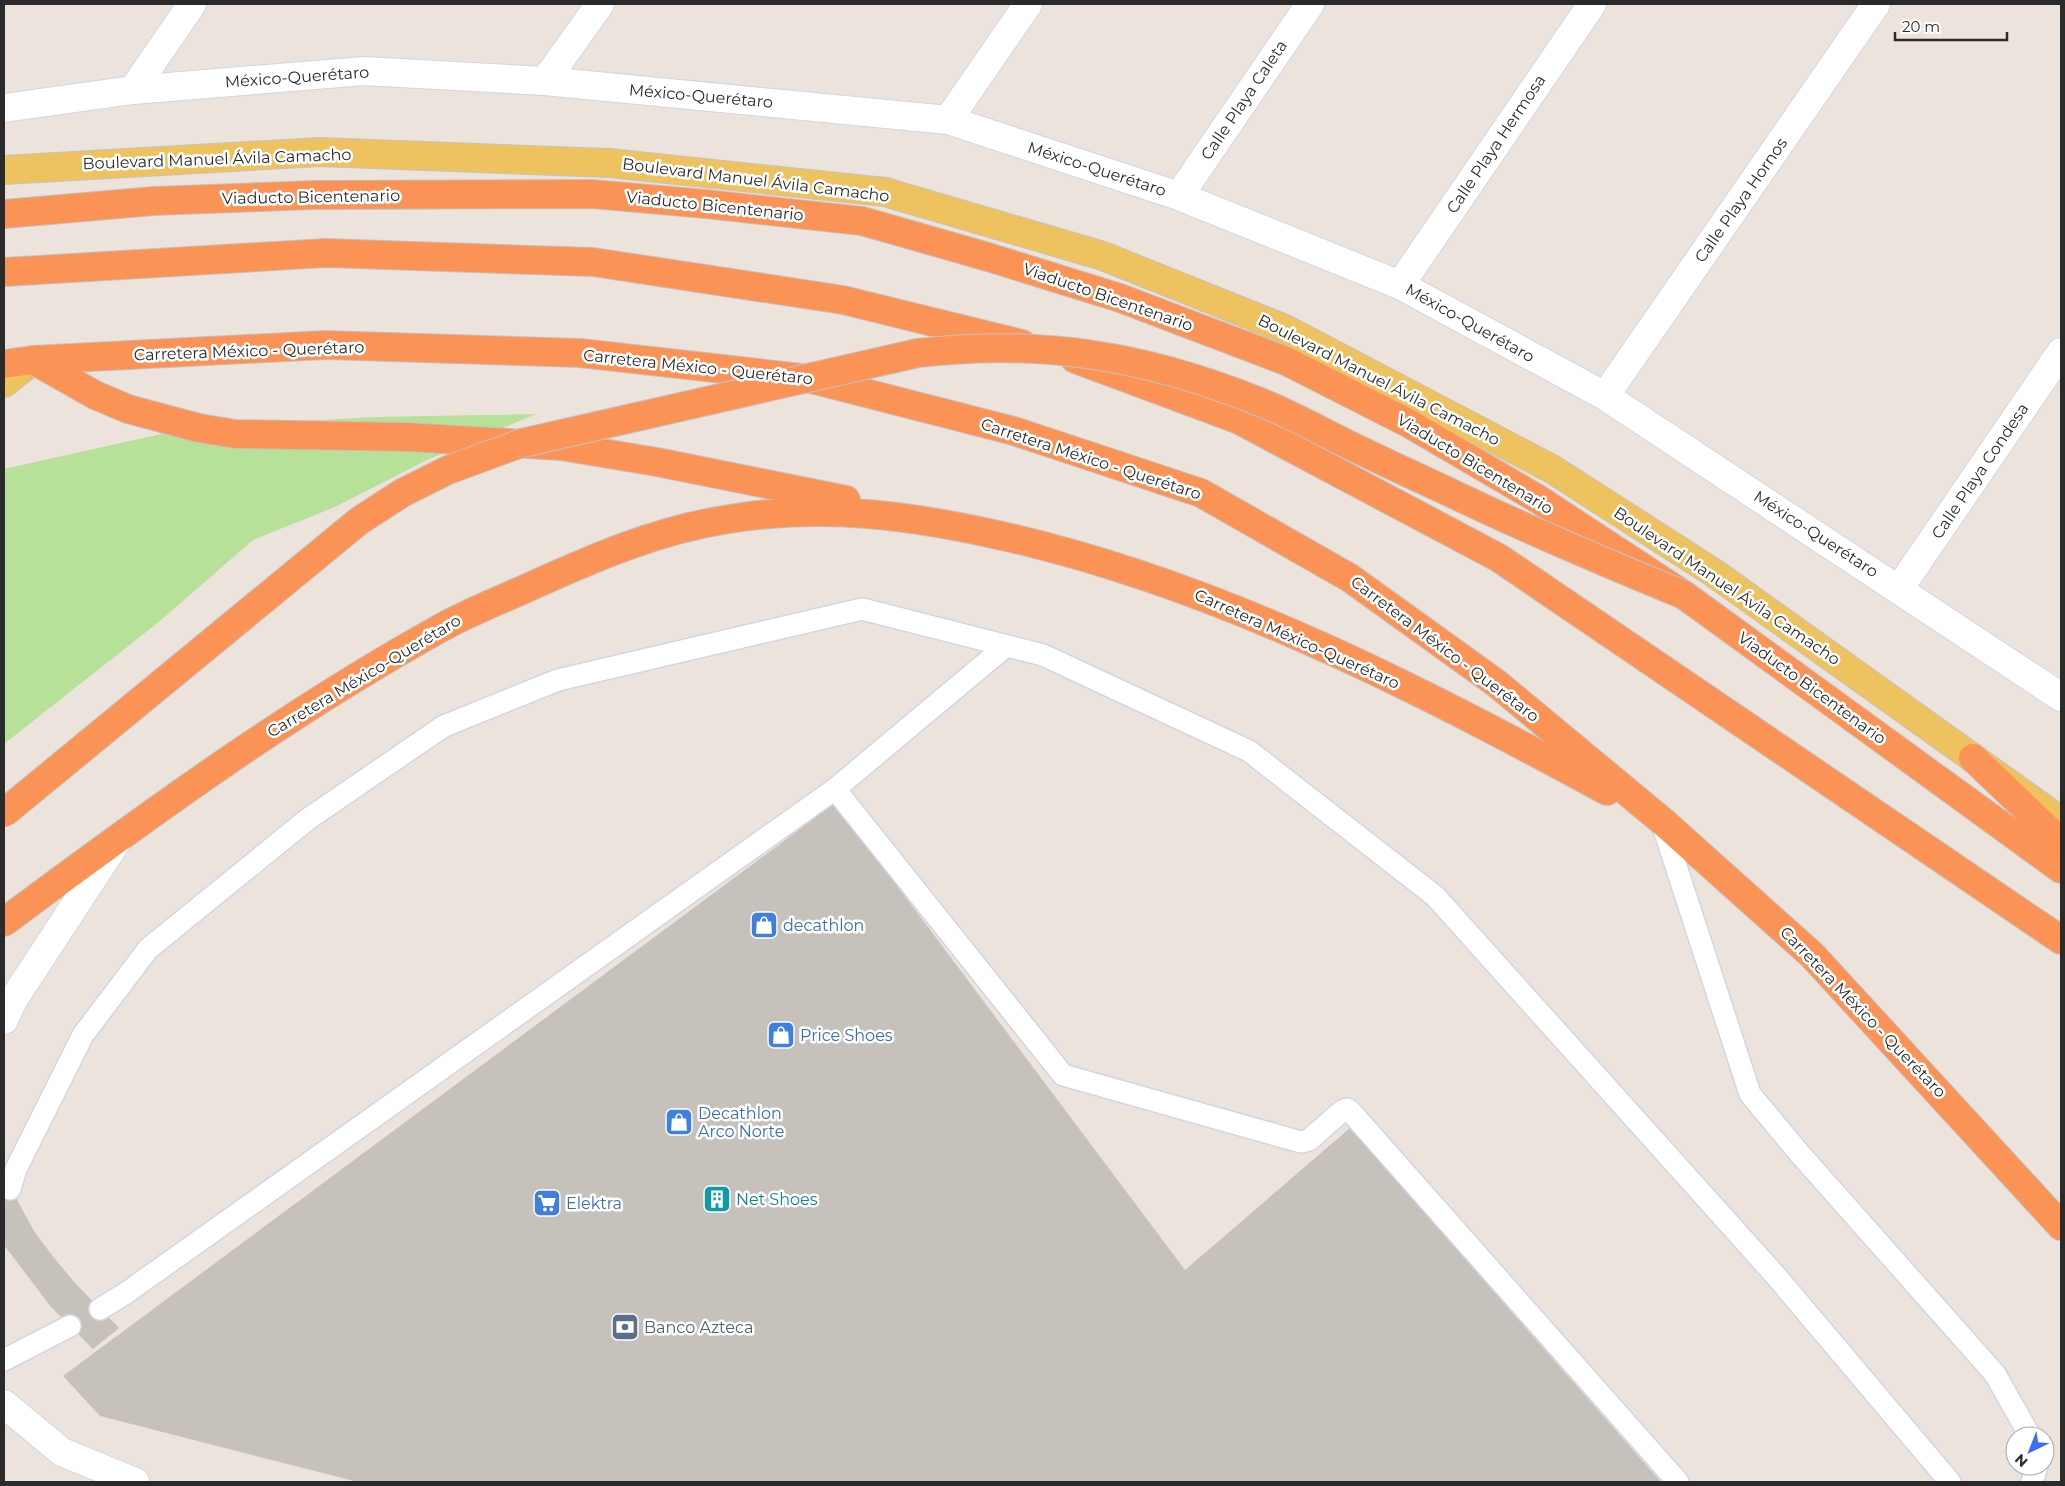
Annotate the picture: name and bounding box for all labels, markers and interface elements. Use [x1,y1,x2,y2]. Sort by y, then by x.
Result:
scale bar [1895,10,2008,42]
text: 20 m [1902,17,1940,36]
street label: Calle Playa Caleta [1197,37,1291,163]
street label: México-Querétaro [224,62,370,92]
street label: Calle Playa Hermosa [1442,71,1550,217]
street label: México-Querétaro [628,80,774,112]
street label: Calle Playa Hornos [1691,134,1791,266]
street label: México-Querétaro [1025,138,1169,200]
street label: Boulevard Manuel Ávila Camacho [82,145,352,173]
street label: Boulevard Manuel Ávila Camacho [621,154,891,206]
street label: Viaducto Bicentenario [222,186,400,208]
street label: Viaducto Bicentenario [625,187,805,225]
street label: Viaducto Bicentenario [1021,259,1195,335]
street label: México-Querétaro [1402,280,1538,366]
street label: Boulevard Manuel Ávila Camacho [1255,310,1503,450]
street label: Carretera México - Querétaro [133,337,365,365]
street label: Carretera México - Querétaro [582,345,814,389]
street label: Calle Playa Condesa [1927,400,2033,542]
street label: Viaducto Bicentenario [1394,410,1556,518]
street label: Carretera México - Querétaro [978,414,1204,504]
street label: México-Querétaro [1750,487,1882,581]
street label: Boulevard Manuel Ávila Camacho [1610,503,1844,669]
street label: Carretera México - Querétaro [1347,572,1543,726]
street label: Carretera México-Querétaro [1191,585,1403,693]
street label: Carretera México-Querétaro [264,611,464,741]
street label: Viaducto Bicentenario [1734,628,1890,748]
shop icon: decathlon [749,910,779,940]
place label: decathlon [783,916,864,935]
street label: Carretera México - Querétaro [1776,922,1950,1102]
shop icon: Price Shoes [766,1020,796,1050]
place label: Price Shoes [800,1026,893,1045]
place label: Decathlon Arco Norte [698,1104,784,1141]
shop icon: Decathlon Arco Norte [664,1107,694,1137]
building icon: Net Shoes [702,1184,732,1214]
supermarket icon: Elektra [532,1188,562,1218]
place label: Net Shoes [736,1190,818,1209]
place label: Elektra [566,1194,622,1213]
bank icon: Banco Azteca [610,1312,640,1342]
place label: Banco Azteca [644,1318,753,1337]
north arrow [2005,1426,2055,1476]
text: N [2011,1450,2031,1471]

